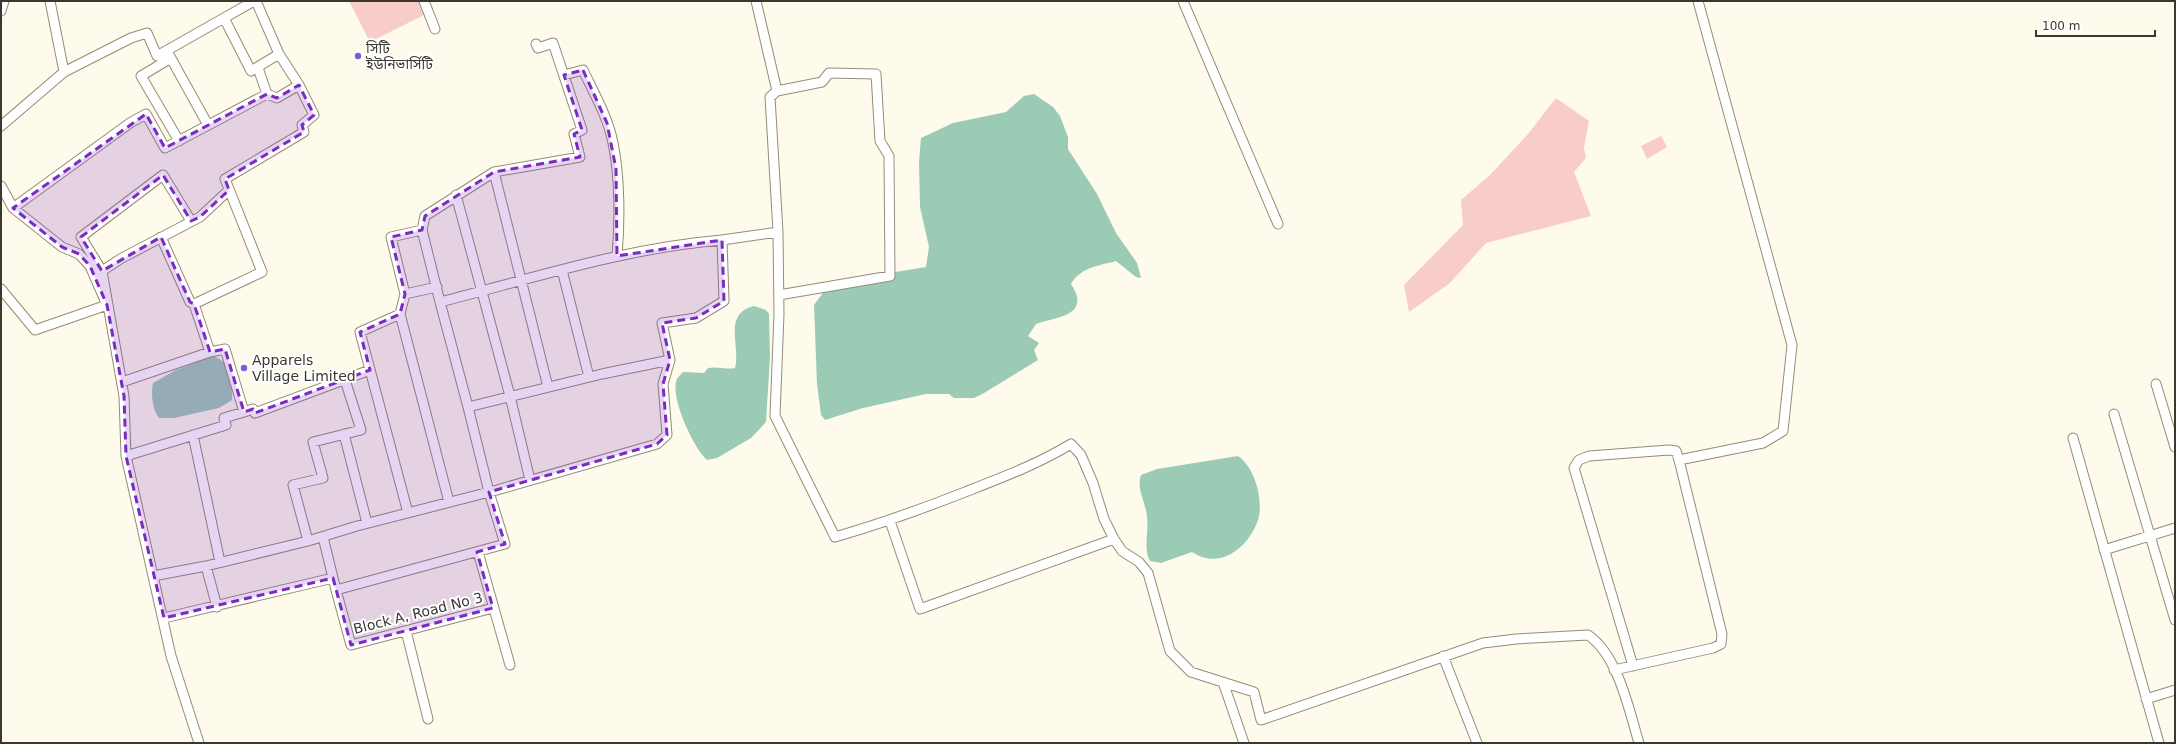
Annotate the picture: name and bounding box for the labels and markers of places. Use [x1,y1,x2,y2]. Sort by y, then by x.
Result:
place label: সিটি ইউনিভার্সিটি [365,40,433,72]
marker: সিটি ইউনিভার্সিটি [353,51,363,61]
place label: Apparels Village Limited [252,352,356,384]
marker: Apparels Village Limited [239,363,249,373]

